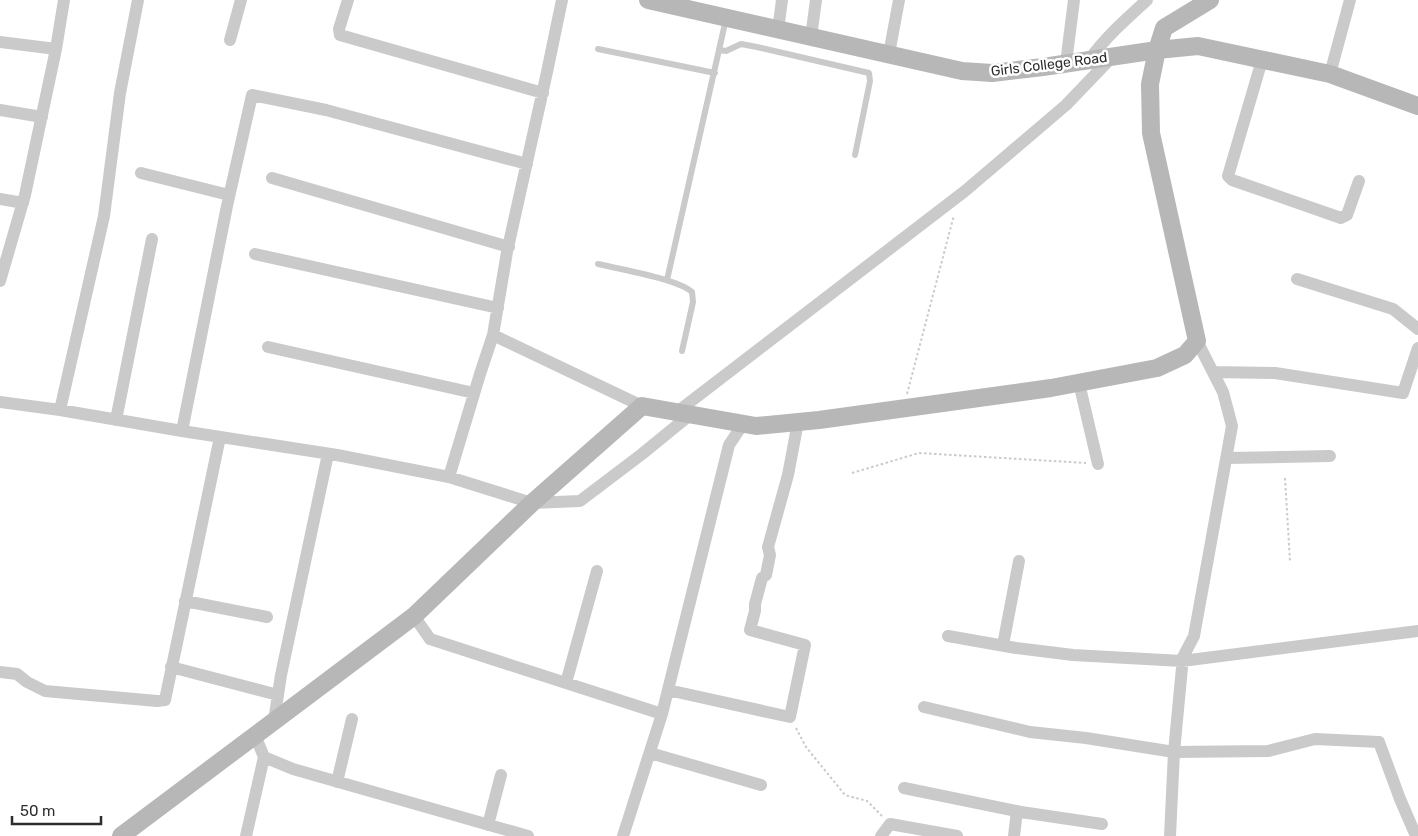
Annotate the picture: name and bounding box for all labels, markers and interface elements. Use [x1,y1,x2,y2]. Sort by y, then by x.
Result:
street label: Girls College Road [990,49,1108,80]
scale bar [12,794,101,826]
text: 50 m [20,802,55,820]

